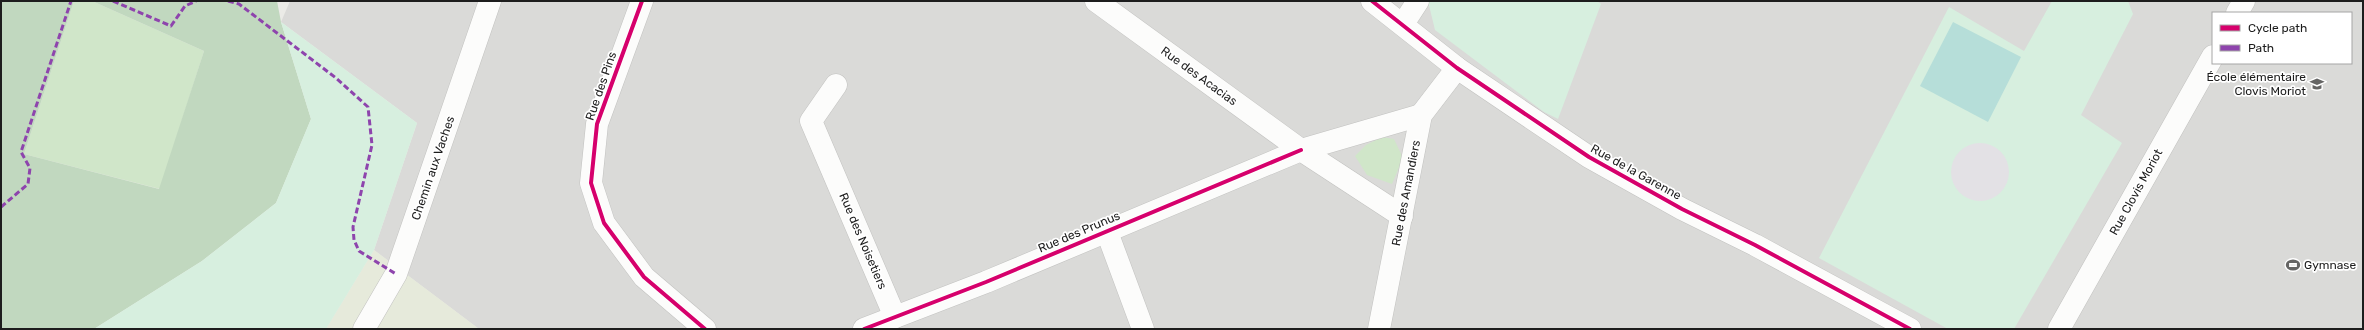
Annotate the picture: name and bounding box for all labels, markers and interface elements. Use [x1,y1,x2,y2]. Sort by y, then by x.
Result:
legend [2212,12,2352,64]
text: Cycle path [2248,21,2307,35]
text: Path [2248,41,2274,55]
street label: Rue des Acacias [1158,44,1240,108]
street label: Rue des Pins [583,50,619,122]
place label: École élémentaire Clovis Moriot [2206,70,2306,98]
school or university icon: École élémentaire Clovis Moriot [2309,76,2325,92]
street label: Chemin aux Vaches [409,114,457,222]
street label: Rue des Amandiers [1389,139,1423,247]
street label: Rue de la Garenne [1588,141,1684,203]
street label: Rue Clovis Moriot [2107,146,2166,238]
street label: Rue des Noisetiers [836,191,890,291]
street label: Rue des Prunus [1036,208,1122,256]
sports icon: Gymnase [2285,257,2301,273]
place label: Gymnase [2304,258,2356,272]

